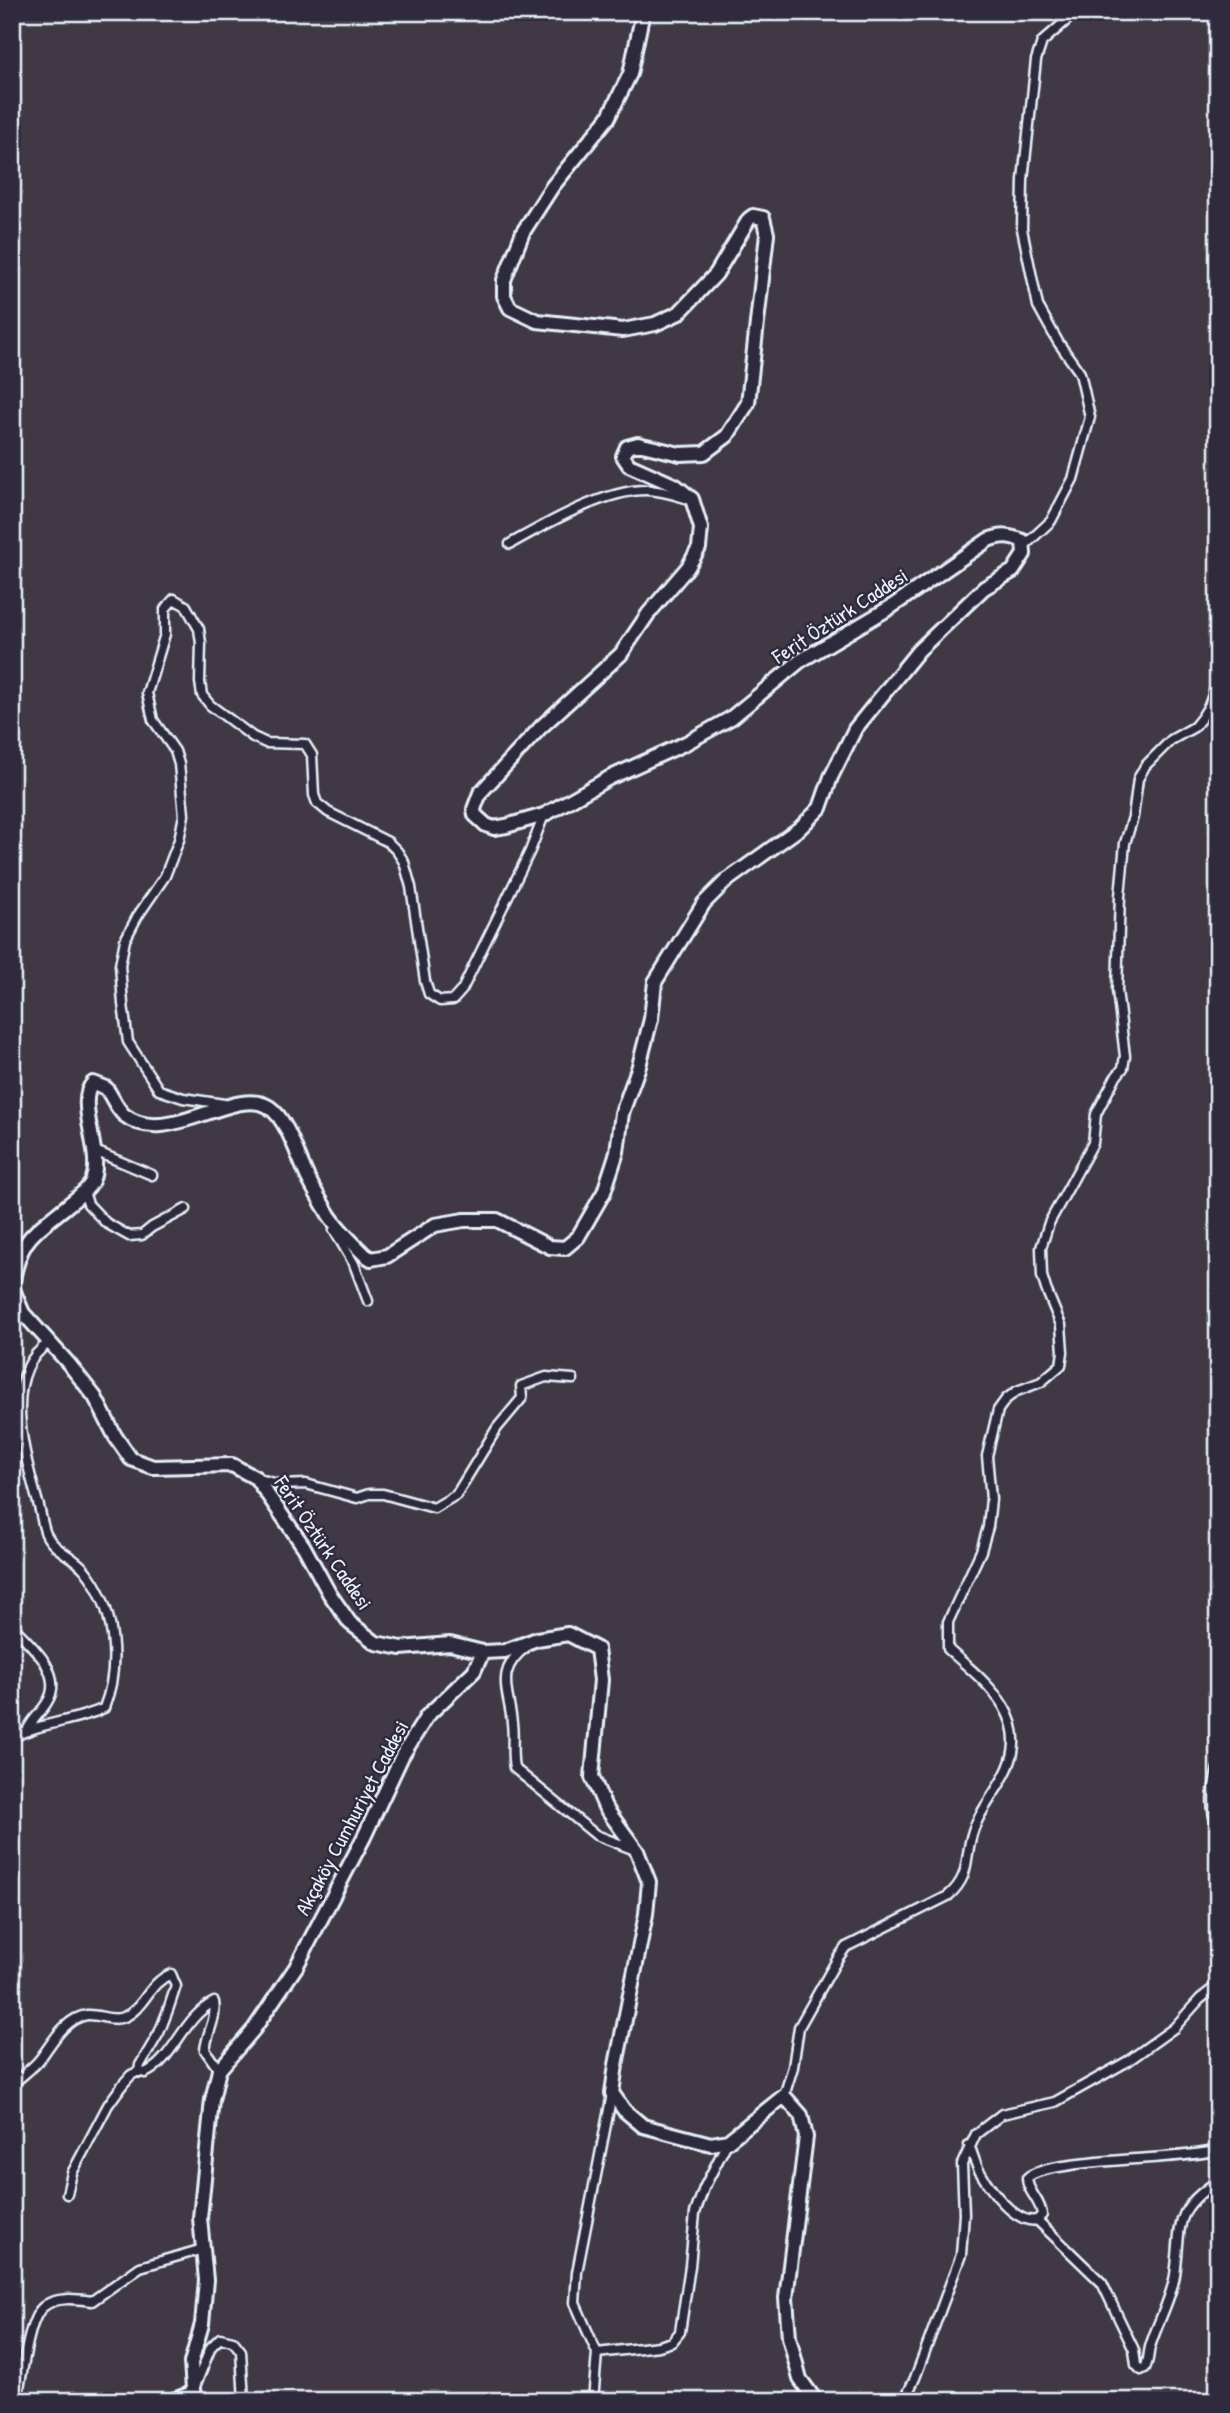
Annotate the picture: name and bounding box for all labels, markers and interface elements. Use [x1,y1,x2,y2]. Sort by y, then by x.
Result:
street label: Ferit Öztürk Caddesi [765,561,913,671]
street label: Ferit Öztürk Caddesi [267,1469,379,1616]
street label: Akçaköy Cumhuriyet Caddesi [288,1715,415,1920]

